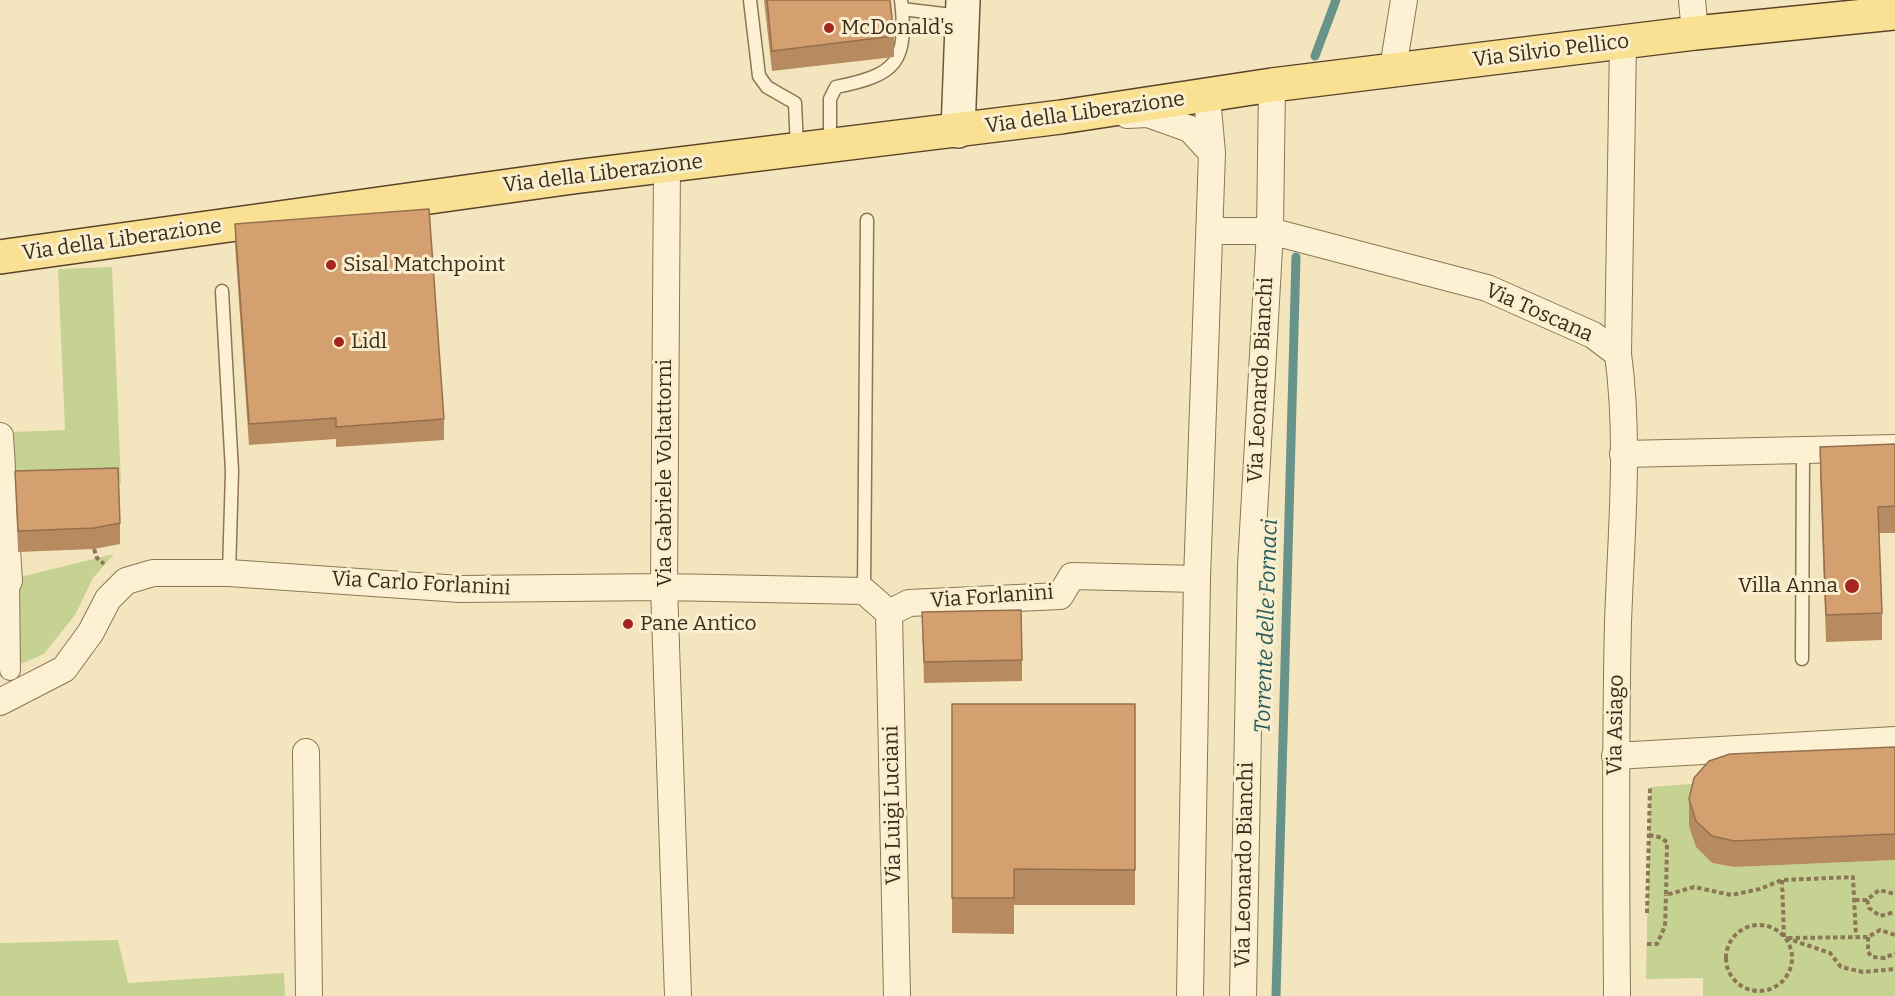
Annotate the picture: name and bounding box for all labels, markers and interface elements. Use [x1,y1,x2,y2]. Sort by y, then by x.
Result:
place label: McDonald's [841,15,954,41]
marker: McDonald's [822,21,836,35]
street label: Via Silvio Pellico [1472,29,1630,73]
street label: Via della Liberazione [984,87,1186,139]
street label: Via della Liberazione [502,149,704,199]
street label: Via della Liberazione [21,214,223,266]
place label: Sisal Matchpoint [343,252,505,278]
marker: Sisal Matchpoint [324,258,338,272]
street label: Via Leonardo Bianchi [1243,276,1279,484]
street label: Via Toscana [1481,278,1597,348]
place label: Lidl [351,329,387,355]
marker: Lidl [332,335,346,349]
street label: Via Gabriele Voltattorni [652,359,678,587]
water label: Torrente delle Fornaci [1250,518,1284,734]
street label: Via Carlo Forlanini [331,567,511,601]
place label: Villa Anna [1738,573,1838,599]
marker: Villa Anna [1843,577,1861,595]
street label: Via Forlanini [930,580,1054,614]
place label: Pane Antico [640,611,757,637]
marker: Pane Antico [621,617,635,631]
street label: Via Asiago [1603,674,1629,776]
street label: Via Luigi Luciani [879,725,907,885]
street label: Via Leonardo Bianchi [1231,762,1259,968]

